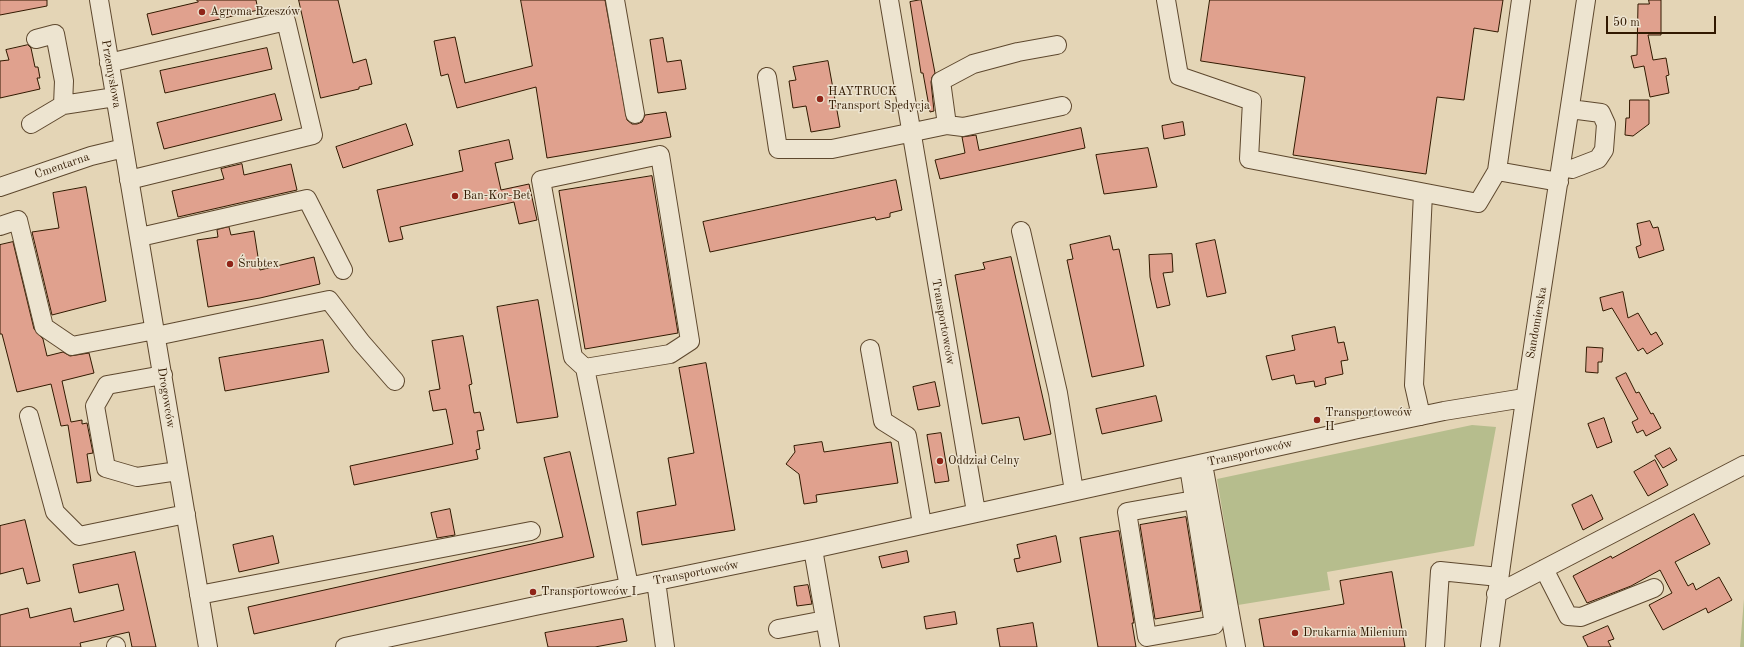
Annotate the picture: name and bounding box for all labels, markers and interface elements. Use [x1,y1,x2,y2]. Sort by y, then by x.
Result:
place label: Agroma Rzeszów [210,5,300,19]
marker: Agroma Rzeszów [197,7,207,17]
scale bar [1608,8,1718,34]
text: 50 m [1613,17,1640,29]
street label: Przemysłowa [98,39,124,109]
place label: HAYTRUCK Transport Spedycja [828,85,930,113]
marker: HAYTRUCK Transport Spedycja [815,94,825,104]
street label: Cmentarna [33,150,91,182]
place label: Ban-Kor-Bet [463,189,531,203]
marker: Ban-Kor-Bet [450,191,460,201]
place label: Śrubtex [238,257,279,271]
marker: Śrubtex [225,259,235,269]
street label: Transportowców [928,278,958,366]
street label: Sandomierska [1524,286,1550,360]
street label: Drogowców [154,366,178,430]
place label: Transportowców II [1325,406,1412,434]
marker: Transportowców II [1312,415,1322,425]
street label: Transportowców [1206,436,1294,470]
place label: Oddział Celny [948,454,1020,468]
marker: Oddział Celny [935,456,945,466]
street label: Transportowców [652,558,740,588]
place label: Transportowców I [541,585,636,599]
marker: Transportowców I [528,587,538,597]
place label: Drukarnia Milenium [1303,626,1407,640]
marker: Drukarnia Milenium [1290,628,1300,638]

